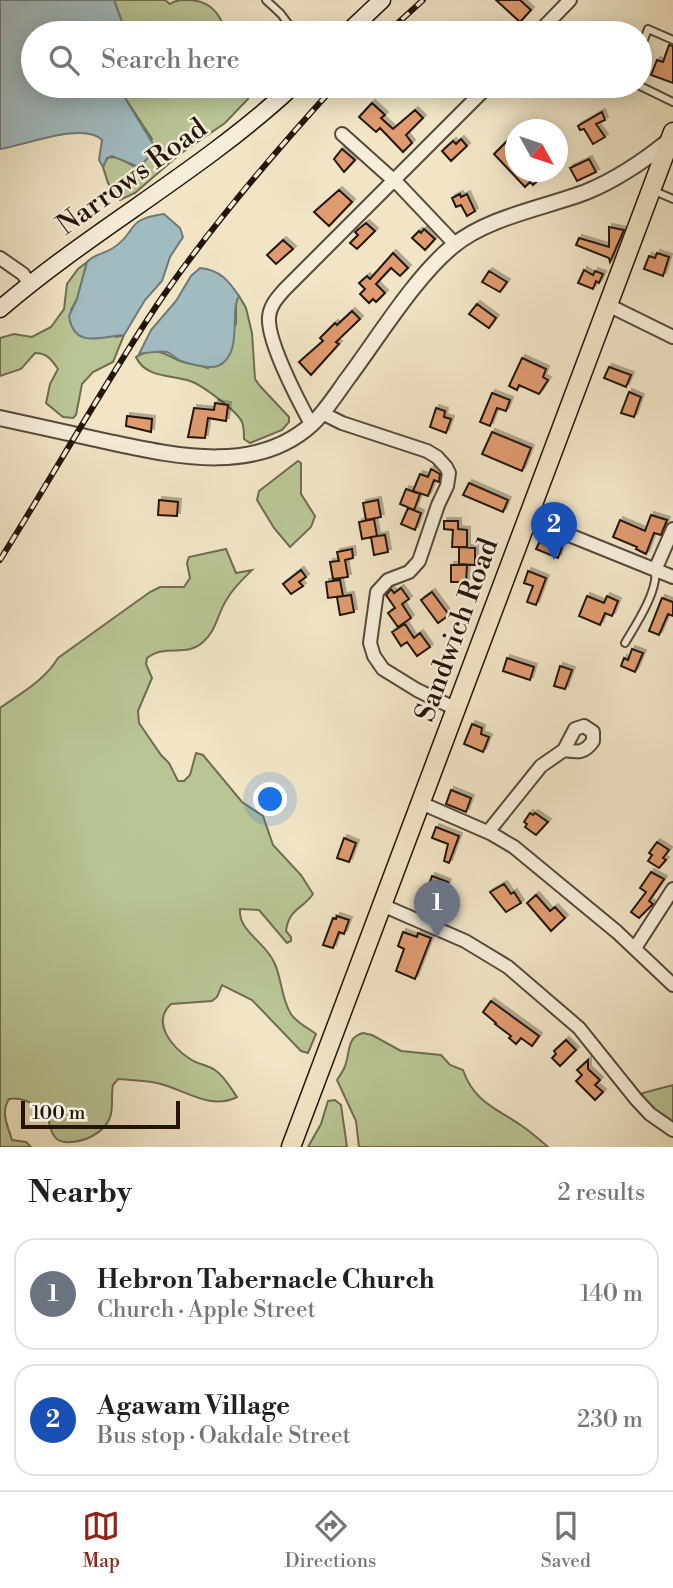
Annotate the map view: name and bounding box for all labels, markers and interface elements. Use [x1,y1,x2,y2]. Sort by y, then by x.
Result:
search box [21,21,652,98]
icon: search [45,41,83,79]
text: Search here [101,44,240,76]
street label: Narrows Road [50,111,214,243]
north arrow [505,119,568,182]
pin: 2 [531,502,577,560]
street label: Sandwich Road [408,533,506,727]
your location [253,782,287,816]
pin: 1 [414,880,460,938]
scale bar [21,1098,180,1130]
text: 100 m [32,1101,85,1125]
text: Nearby [28,1174,132,1212]
text: 2 results [558,1179,645,1207]
text: Hebron Tabernacle Church [97,1264,435,1296]
text: 1 [47,1280,59,1308]
text: 140 m [580,1280,643,1308]
text: Church · Apple Street [97,1296,316,1324]
text: Agawam Village [97,1390,290,1422]
text: 2 [46,1406,60,1434]
text: 230 m [577,1406,643,1434]
text: Bus stop · Oakdale Street [97,1422,351,1450]
tab: Map [82,1507,120,1573]
tab: Directions [285,1507,376,1573]
tab: Saved [541,1507,591,1573]

